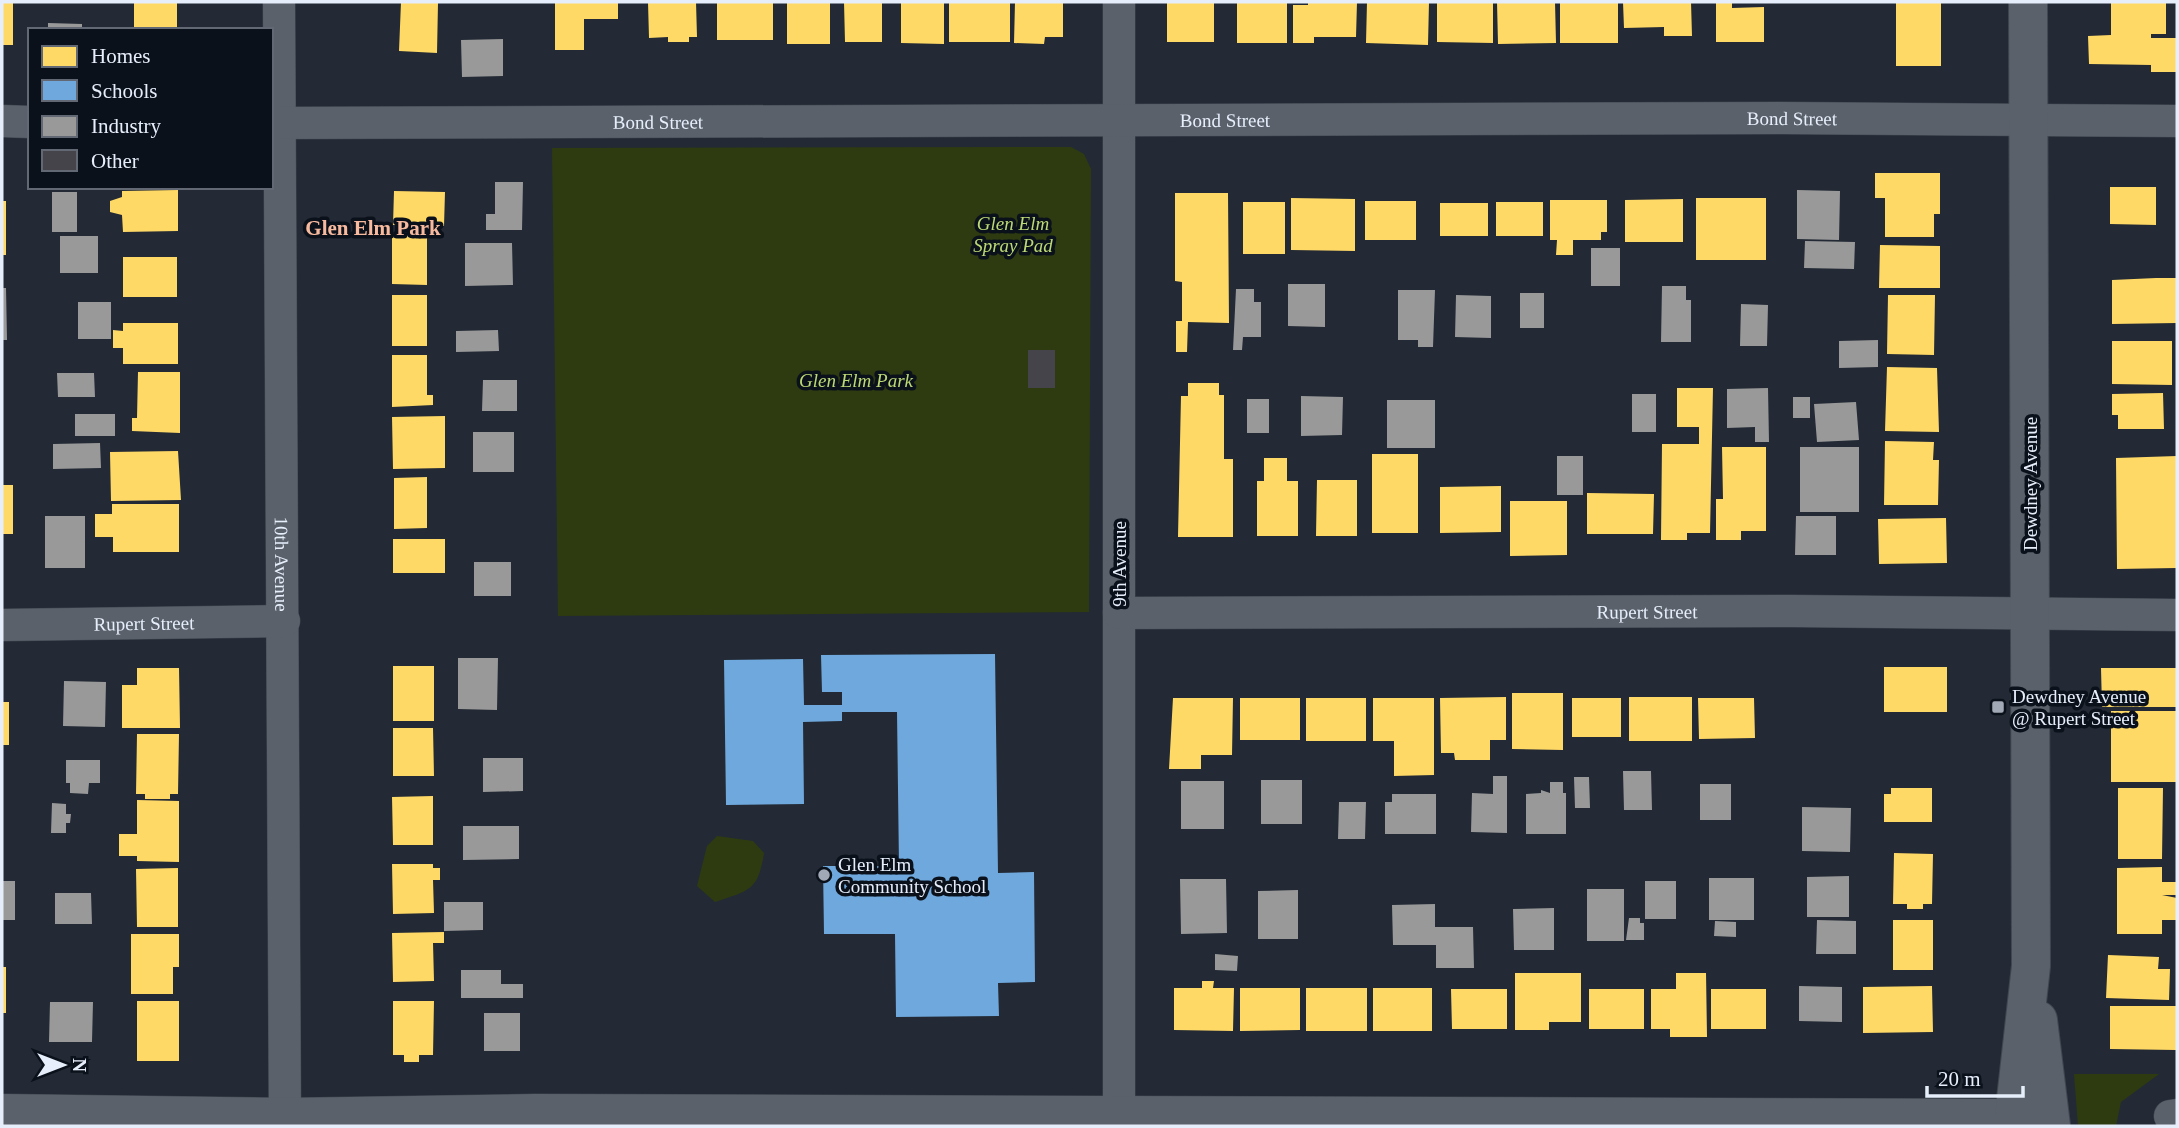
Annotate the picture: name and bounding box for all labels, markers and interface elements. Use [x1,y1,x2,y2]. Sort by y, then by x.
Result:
legend [28,28,273,189]
text: Homes [91,44,151,68]
text: Schools [91,79,158,103]
street label: Bond Street [1747,108,1838,129]
street label: Bond Street [1180,110,1271,131]
street label: Bond Street [613,112,704,133]
text: Industry [91,114,161,138]
text: Other [91,149,139,173]
park label: Glen Elm Spray Pad [973,213,1053,256]
district label: Glen Elm Park [305,216,441,240]
park label: Glen Elm Park [799,370,914,391]
street label: Dewdney Avenue [2020,417,2041,551]
street label: 10th Avenue [271,516,292,612]
street label: 9th Avenue [1109,521,1130,607]
street label: Rupert Street [1597,601,1698,623]
street label: Rupert Street [93,612,195,635]
place label: Dewdney Avenue @ Rupert Street [2012,686,2146,729]
marker: Dewdney Avenue @ Rupert Street [1990,699,2006,715]
place label: Glen Elm Community School [838,854,986,897]
marker: Glen Elm Community School [816,867,832,883]
north arrow [28,1030,98,1100]
scale bar [1927,1054,2023,1098]
text: N [69,1058,90,1072]
text: 20 m [1938,1067,1981,1091]

